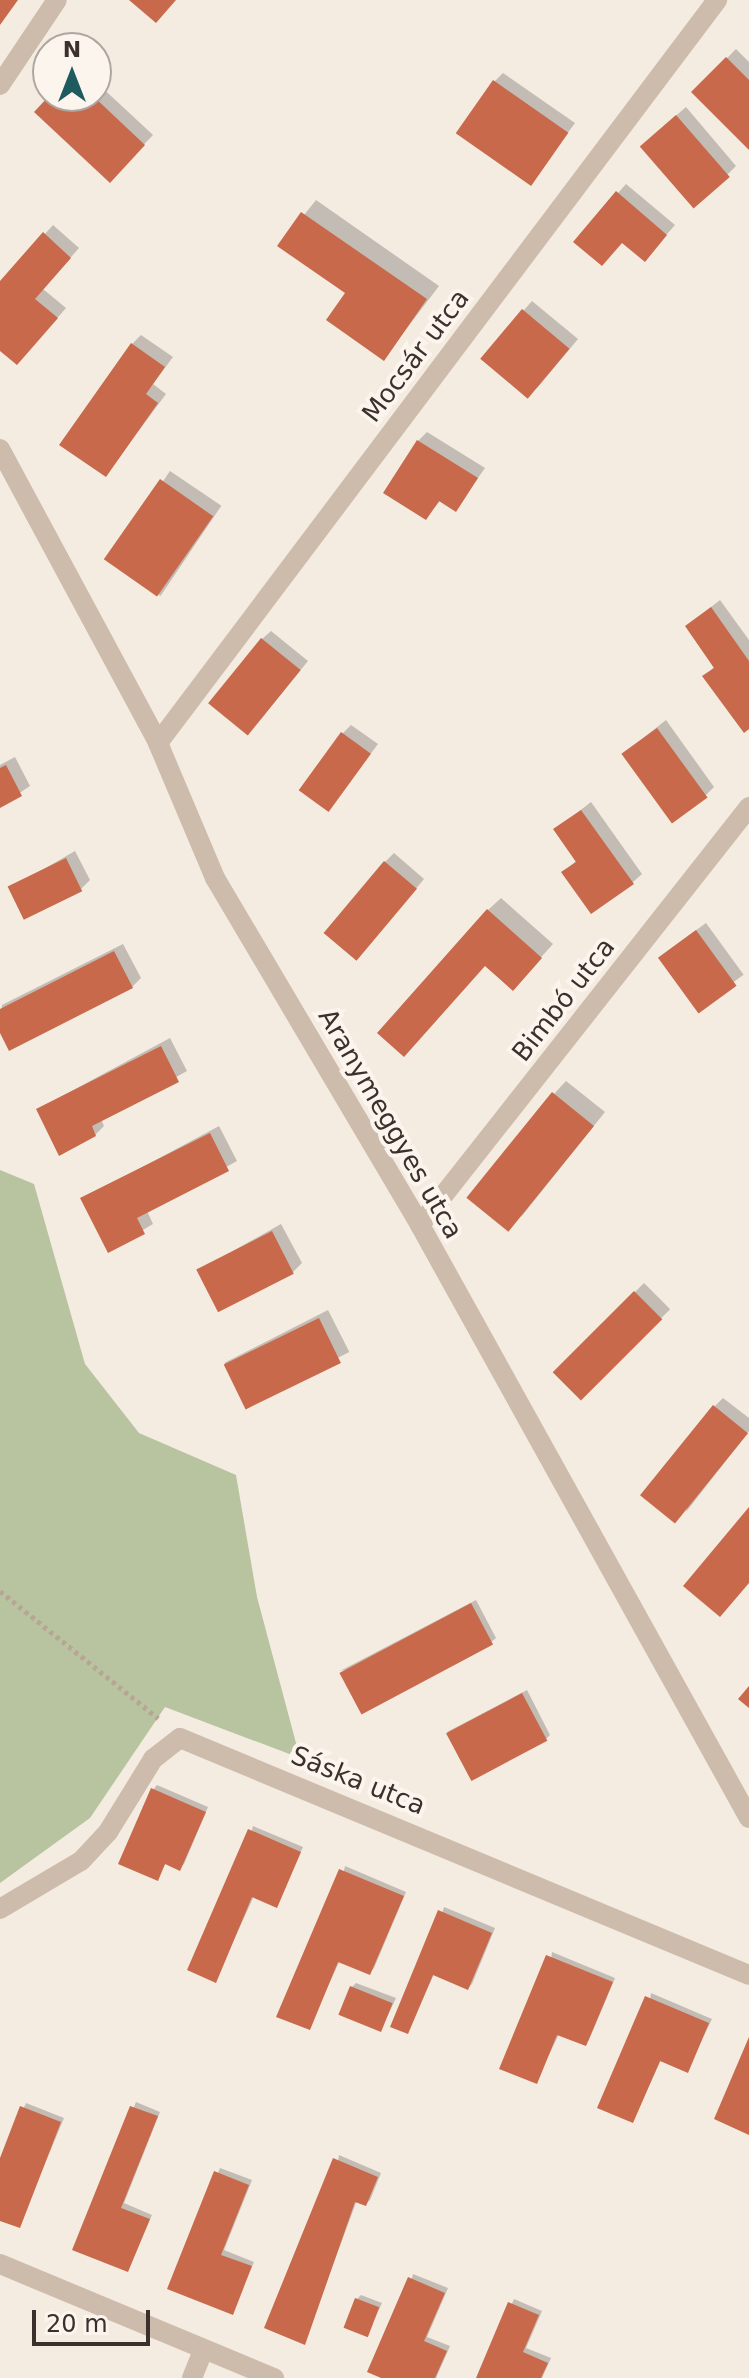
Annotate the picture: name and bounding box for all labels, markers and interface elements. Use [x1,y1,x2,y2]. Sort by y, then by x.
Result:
north arrow [32,32,112,112]
text: N [63,37,81,62]
street label: Mocsár utca [356,284,476,428]
street label: Bimbó utca [506,932,622,1068]
street label: Aranymeggyes utca [311,1003,469,1245]
street label: Sáska utca [286,1740,430,1822]
scale bar [36,2294,154,2344]
text: 20 m [46,2310,108,2338]

